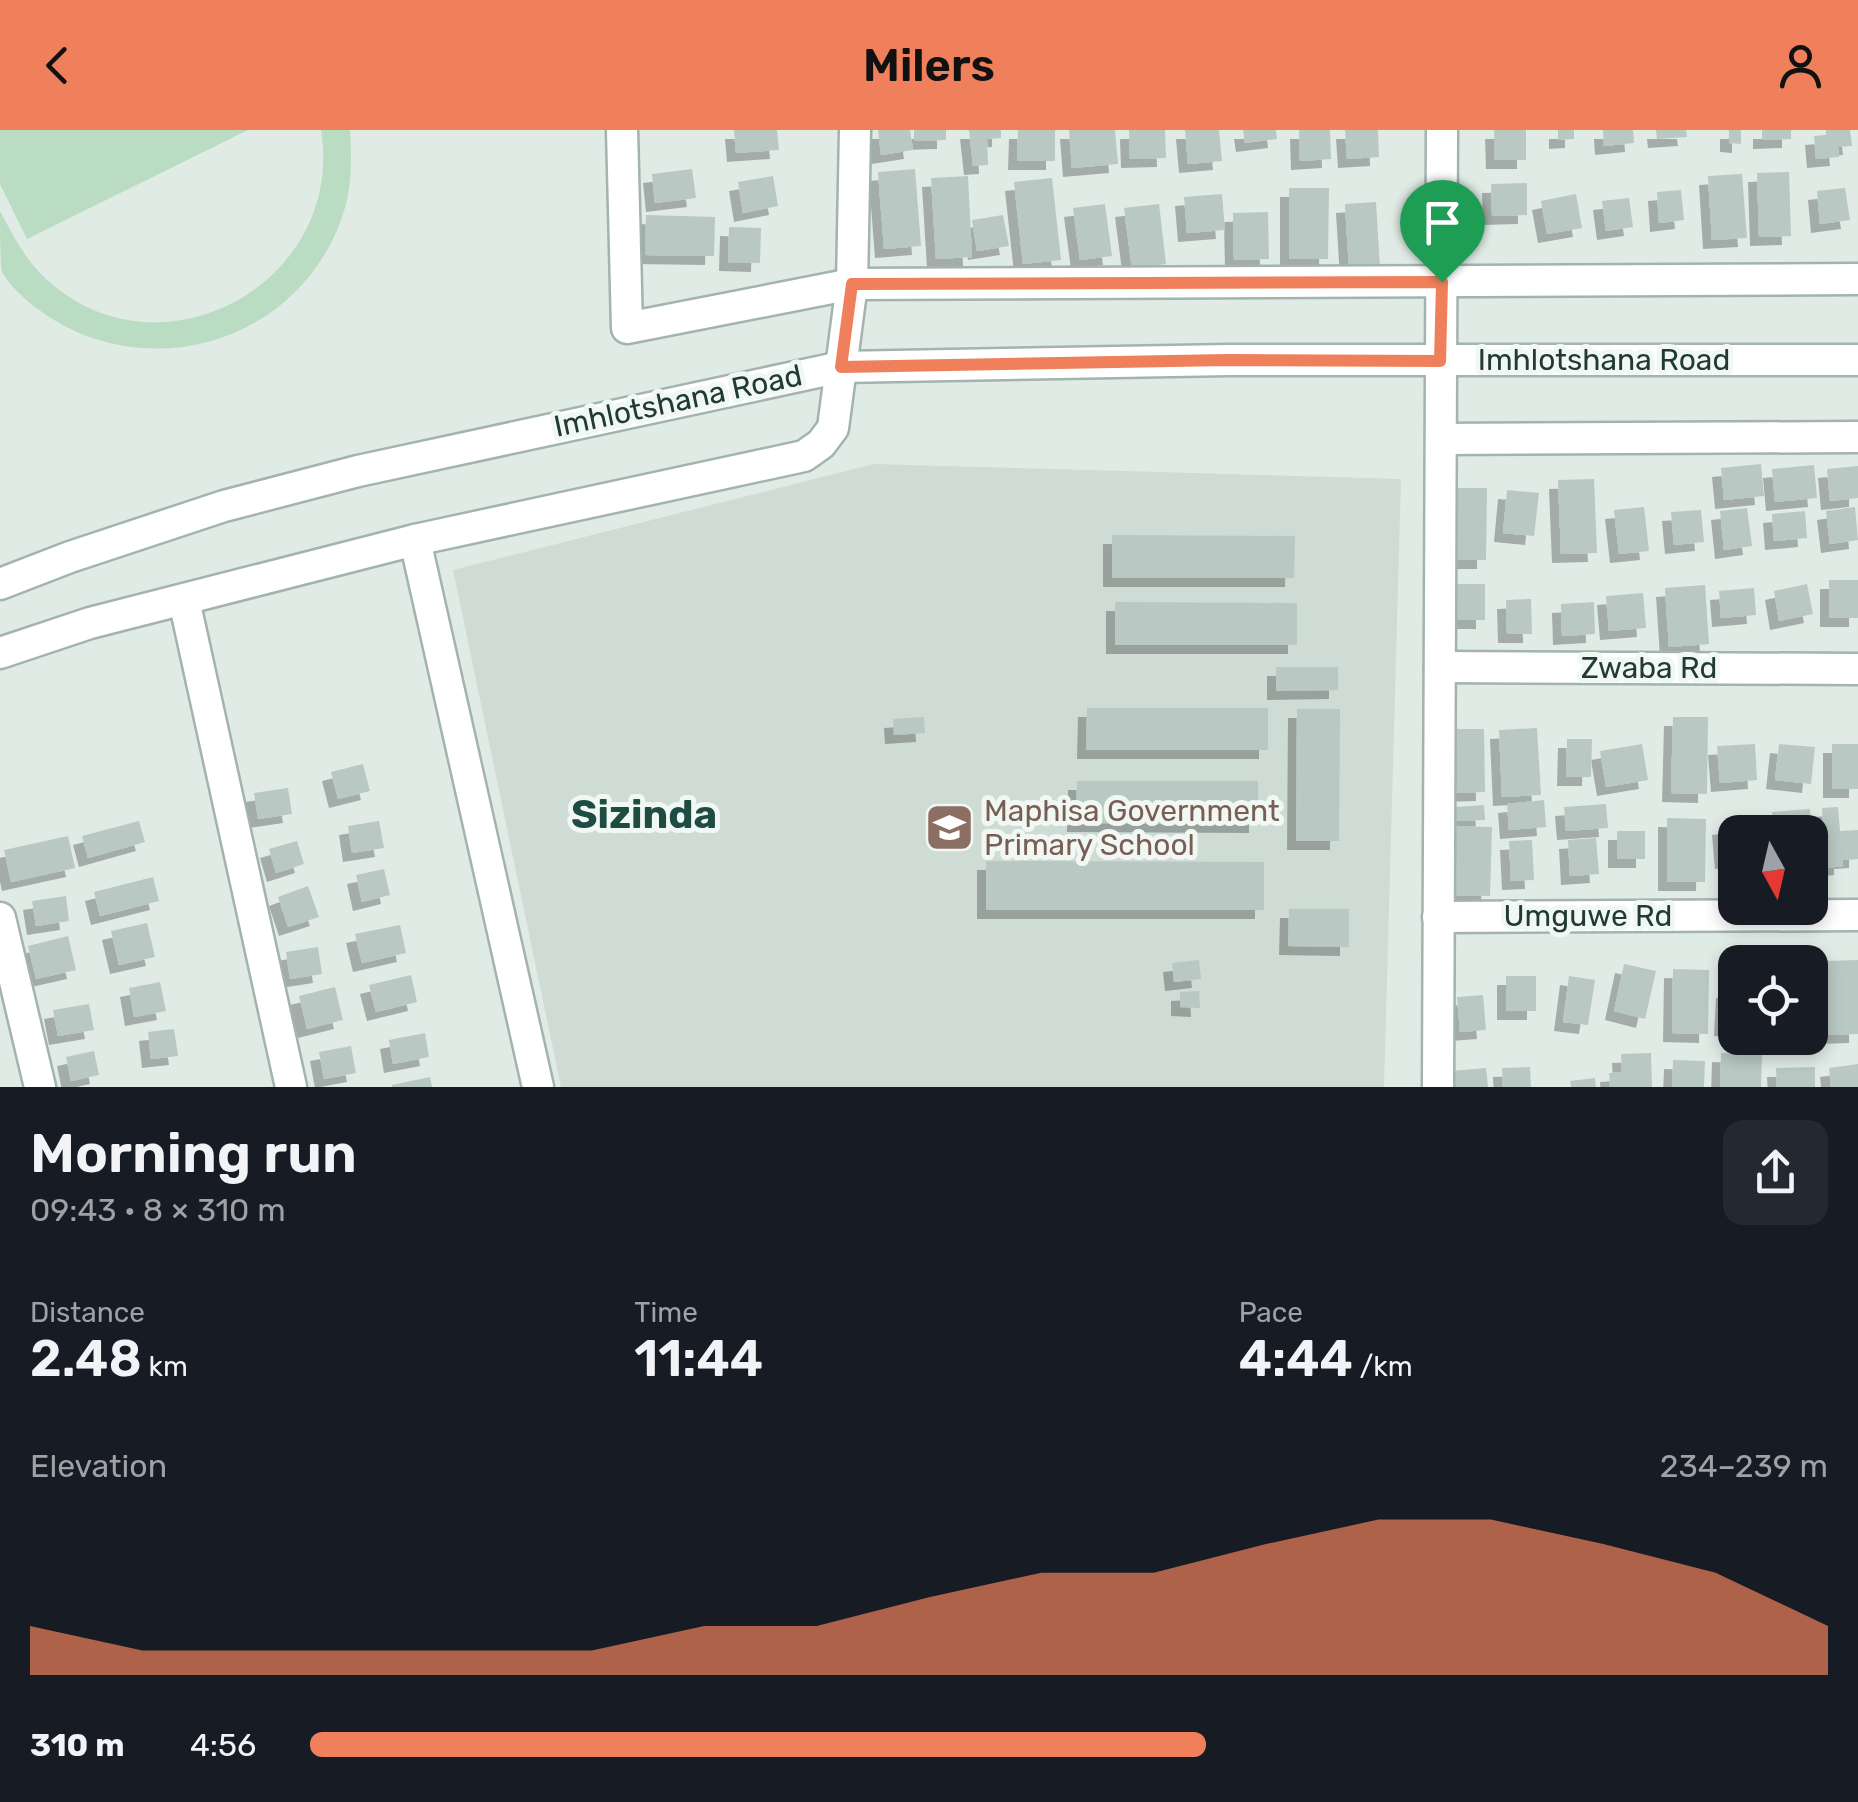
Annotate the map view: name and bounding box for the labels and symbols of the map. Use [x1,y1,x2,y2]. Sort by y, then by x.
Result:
pin [1400,180,1485,283]
street label: Imhlotshana Road [1478,342,1730,378]
street label: Imhlotshana Road [551,357,805,445]
street label: Zwaba Rd [1581,650,1717,686]
district label: Sizinda [571,791,717,838]
place label: Maphisa Government Primary School [984,793,1280,863]
school or university icon: Maphisa Government Primary School [923,802,975,854]
north arrow [1718,815,1828,925]
street label: Umguwe Rd [1504,898,1672,934]

